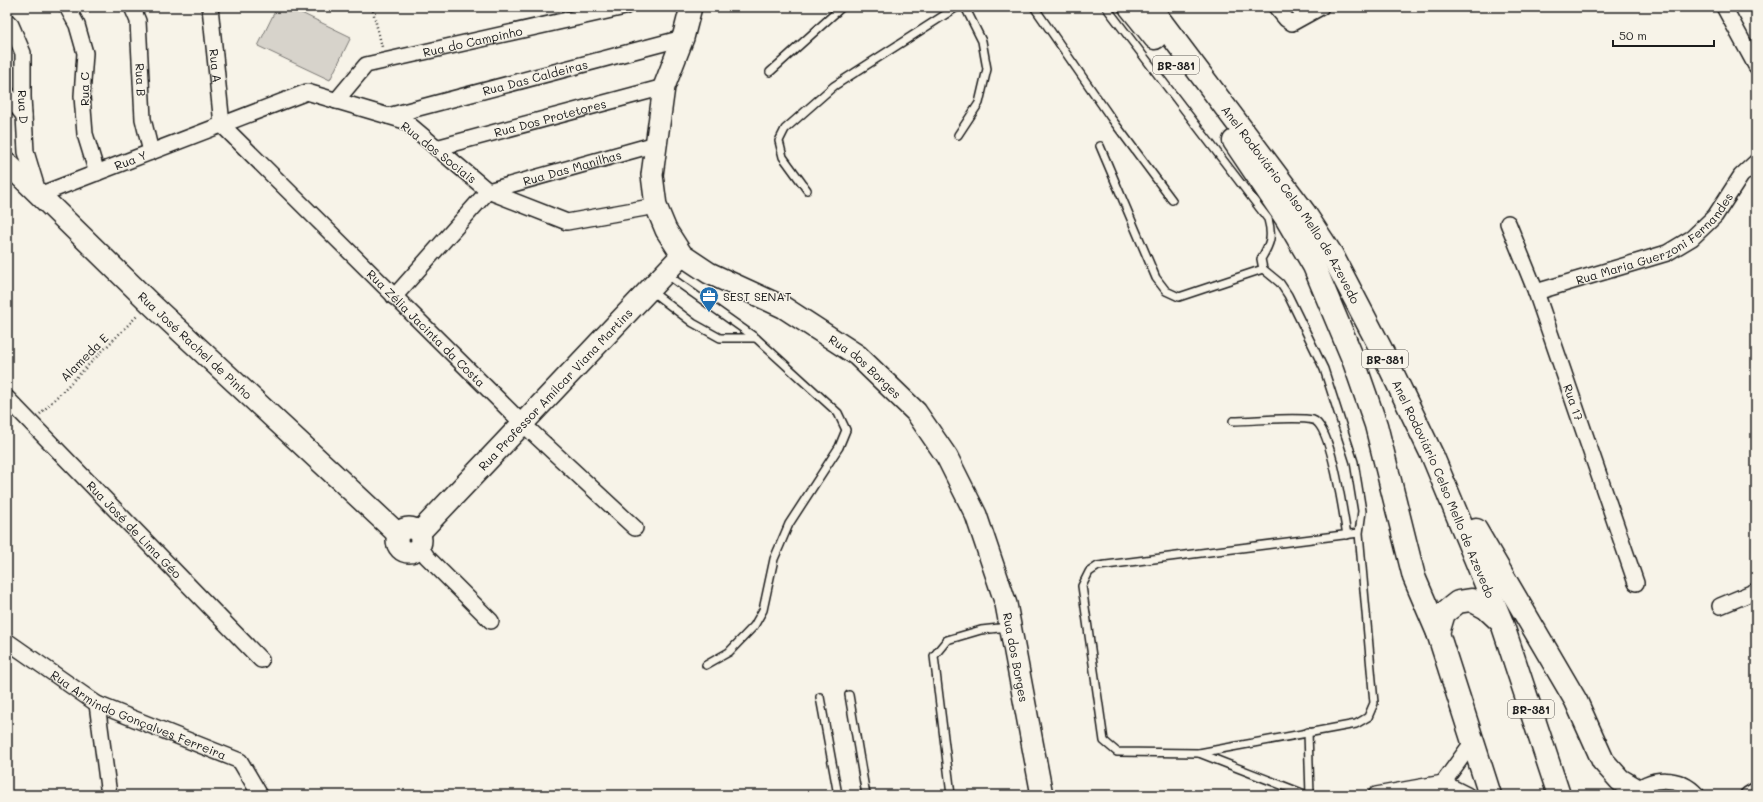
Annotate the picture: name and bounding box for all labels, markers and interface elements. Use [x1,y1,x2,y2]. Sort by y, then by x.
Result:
street label: Rua do Campinho [421,22,524,60]
scale bar [1613,22,1714,48]
text: 50 m [1619,27,1647,43]
street label: Rua A [206,48,226,83]
street label: Rua Das Caldeiras [481,56,589,99]
road number: BR-381 [1153,56,1199,74]
street label: Rua B [132,63,150,97]
street label: Rua C [76,71,92,106]
street label: Rua D [15,90,32,124]
street label: Rua Dos Protetores [492,95,608,140]
street label: Anel Rodoviário Celso Mello de Azevedo [1218,102,1364,306]
street label: Rua dos Sociais [398,118,480,187]
street label: Rua Y [112,146,149,173]
street label: Rua Das Manilhas [521,146,623,189]
street label: Rua Maria Guerzoni Fernandes [1574,189,1736,288]
street label: Rua Zélia Jacinta da Costa [364,266,489,390]
office icon: SEST SENAT [698,285,720,313]
street label: Rua José Rachel de Pinho [135,288,256,402]
place label: SEST SENAT [723,288,792,304]
street label: Rua Professor Amílcar Viana Martins [475,305,636,474]
street label: Alameda E [57,329,112,384]
street label: Rua dos Borges [826,331,905,402]
road number: BR-381 [1362,350,1408,368]
street label: Anel Rodoviário Celso Mello de Azevedo [1389,377,1499,600]
street label: Rua 17 [1560,382,1588,423]
street label: Rua José de Lima Géo [83,477,185,582]
street label: Rua dos Borges [1000,611,1032,703]
street label: Rua Armindo Gonçalves Ferreira [48,666,229,763]
road number: BR-381 [1508,700,1554,718]

